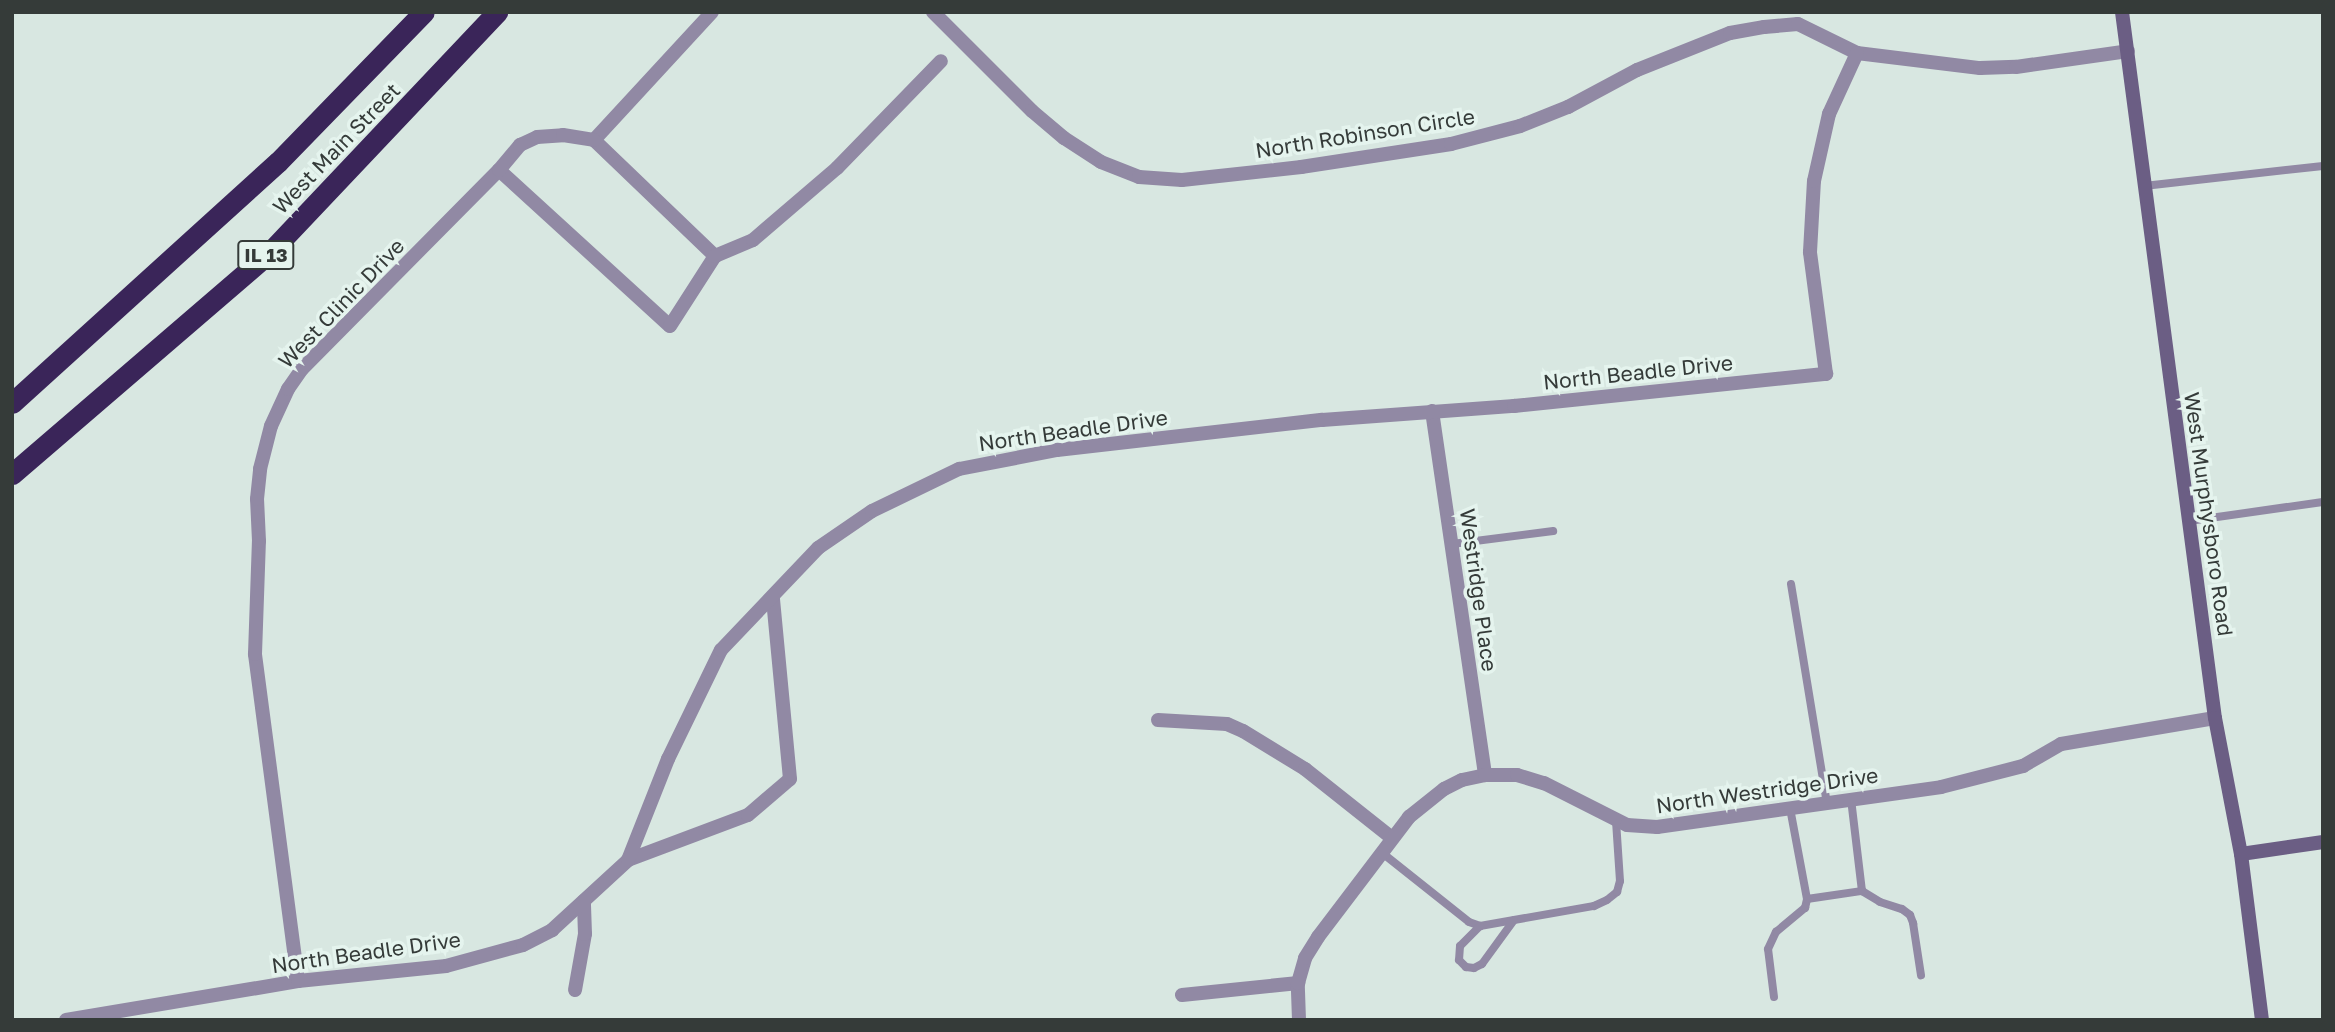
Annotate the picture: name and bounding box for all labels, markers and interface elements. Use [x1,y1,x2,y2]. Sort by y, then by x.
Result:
street label: West Main Street [267,77,405,219]
street label: North Robinson Circle [1254,103,1476,163]
street label: West Clinic Drive [273,233,409,373]
road number: IL 13 [236,240,296,270]
street label: North Beadle Drive [1542,349,1734,395]
street label: West Murphysboro Road [2179,390,2239,638]
street label: North Beadle Drive [977,404,1169,456]
street label: Westridge Place [1455,507,1503,673]
street label: North Westridge Drive [1654,762,1880,818]
street label: North Beadle Drive [270,926,462,978]

